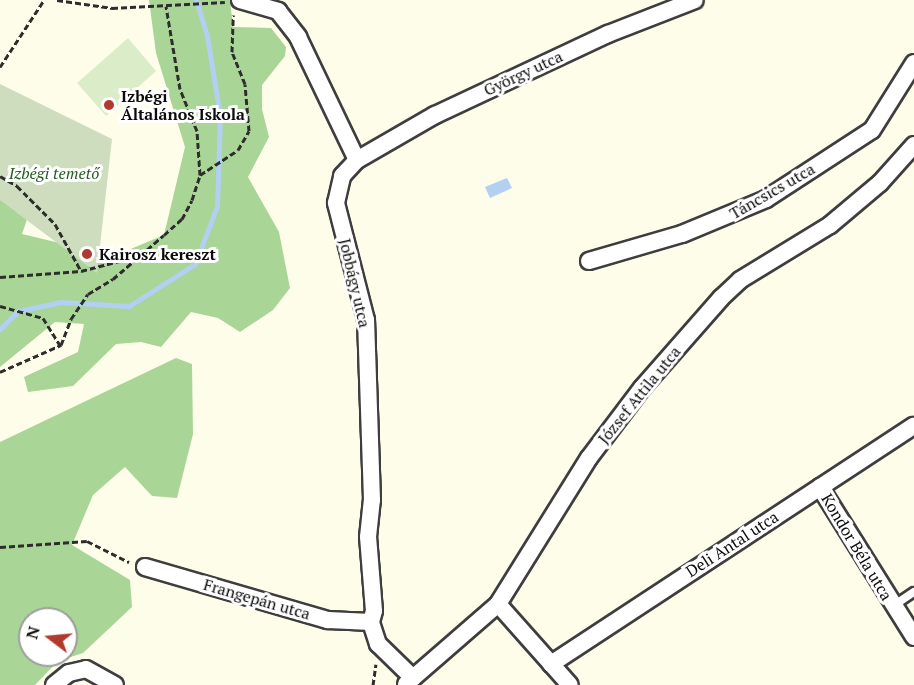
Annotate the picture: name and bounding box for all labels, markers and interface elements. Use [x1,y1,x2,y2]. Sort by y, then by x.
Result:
street label: György utca [481,46,565,100]
place label: Izbégi Általános Iskola [121,86,245,124]
marker: Izbégi Általános Iskola [102,98,116,112]
street label: Táncsics utca [726,159,818,223]
park label: Izbégi temető [9,163,99,183]
street label: Jobbágy utca [335,237,375,329]
place label: Kairosz kereszt [99,244,216,264]
marker: Kairosz kereszt [80,247,94,261]
street label: József Attila utca [594,342,684,448]
street label: Kondor Béla utca [818,490,896,604]
street label: Deli Antal utca [682,507,782,581]
street label: Frangepán utca [201,575,313,623]
north arrow [18,607,78,667]
text: N [20,624,45,641]

